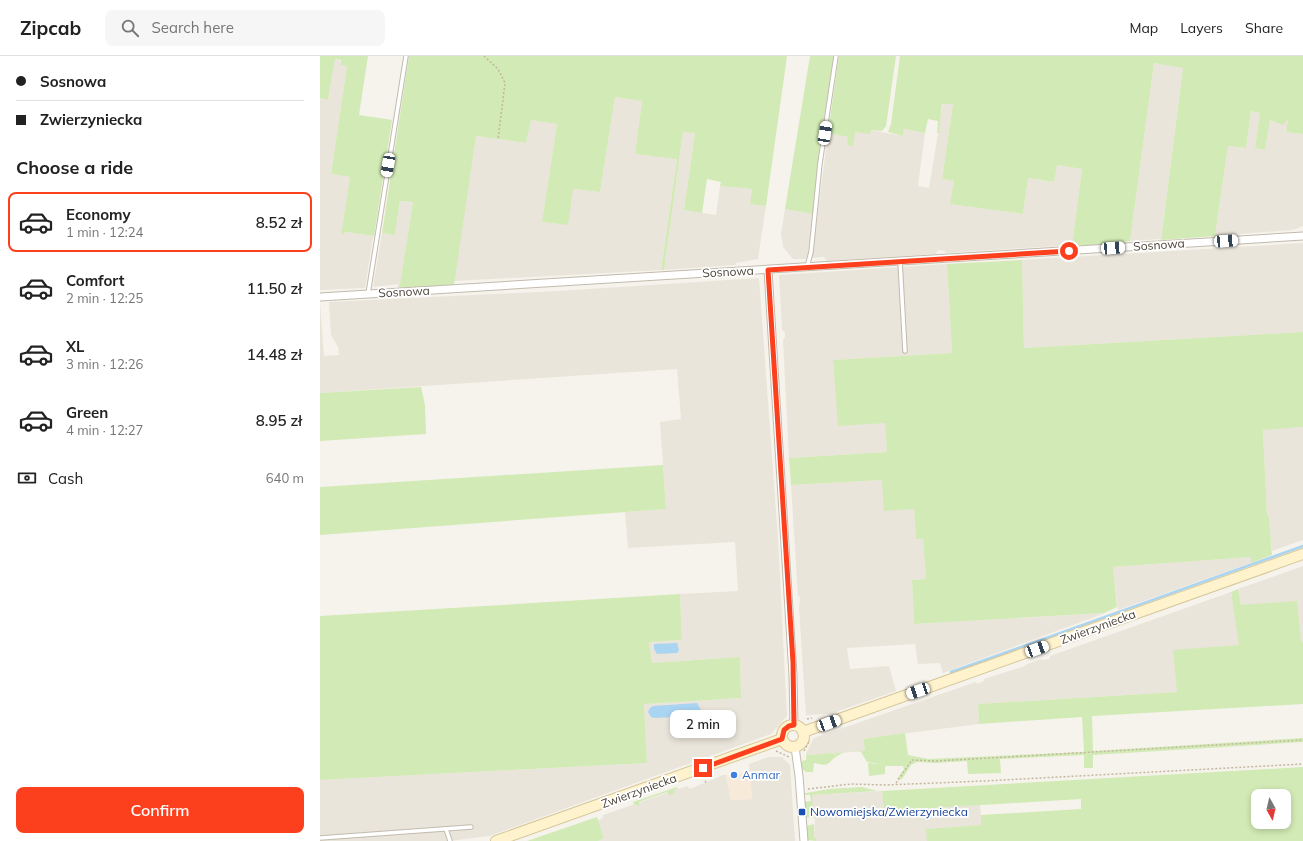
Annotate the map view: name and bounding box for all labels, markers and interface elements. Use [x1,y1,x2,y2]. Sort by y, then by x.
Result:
search box [105,10,385,46]
text: Zipcab [20,16,81,40]
icon: search [119,17,141,39]
text: Search here [151,18,234,37]
text: Map [1129,19,1158,37]
text: Layers [1180,19,1223,37]
text: Share [1245,19,1283,37]
text: Sosnowa [40,72,106,91]
text: Zwierzyniecka [40,110,142,129]
car [817,120,833,146]
car [380,152,396,178]
text: Choose a ride [16,156,133,179]
icon: car [18,204,54,240]
text: Economy [66,205,131,224]
text: 8.52 zł [256,213,302,232]
text: 1 min · 12:24 [66,224,143,240]
car [1214,234,1238,248]
street label: Sosnowa [1133,235,1185,254]
car [1101,241,1125,255]
route start [1060,242,1078,260]
street label: Sosnowa [702,263,754,280]
icon: car [18,270,54,306]
text: Comfort [66,271,124,290]
text: 11.50 zł [247,279,302,298]
street label: Sosnowa [378,283,430,300]
text: 2 min · 12:25 [66,290,143,306]
icon: car [18,336,54,372]
text: XL [66,337,84,356]
text: 14.48 zł [247,345,302,364]
text: 3 min · 12:26 [66,356,143,372]
icon: car [18,402,54,438]
text: Green [66,403,108,422]
text: 8.95 zł [256,411,302,430]
text: 4 min · 12:27 [66,422,143,438]
icon: cash [16,467,38,489]
text: Cash [48,469,83,488]
text: 640 m [266,470,304,486]
street label: Zwierzyniecka [1058,606,1138,647]
car [1024,639,1050,659]
car [905,681,931,701]
callout: 2 min [670,710,736,738]
car [816,713,842,733]
text: 2 min [686,716,720,732]
route end [694,759,712,777]
place label: Anmar [742,767,781,782]
street label: Zwierzyniecka [599,770,679,811]
marker: Anmar [729,770,739,780]
button: Confirm [16,787,304,833]
north arrow [1251,789,1291,829]
map controls [1251,789,1291,829]
place label: Nowomiejska/Zwierzyniecka [810,804,968,819]
marker: Nowomiejska/Zwierzyniecka [797,807,807,817]

